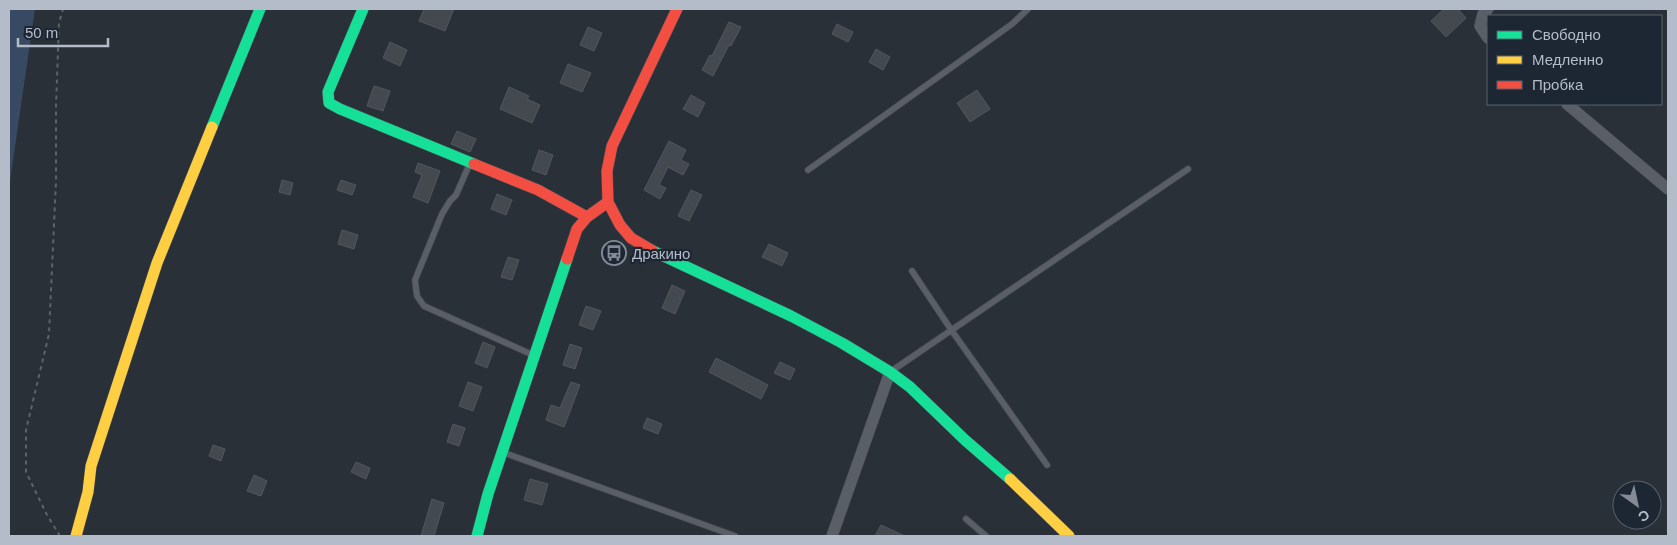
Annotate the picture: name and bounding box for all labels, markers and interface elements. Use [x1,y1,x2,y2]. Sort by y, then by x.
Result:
scale bar [18,15,108,47]
legend [1487,15,1662,105]
text: 50 m [25,24,58,41]
text: Свободно [1532,26,1601,43]
text: Медленно [1532,51,1603,68]
text: Пробка [1532,76,1584,93]
bus stop icon: Дракино [601,240,627,266]
place label: Дракино [632,245,690,262]
north arrow [1612,480,1662,530]
text: С [1635,506,1653,525]

